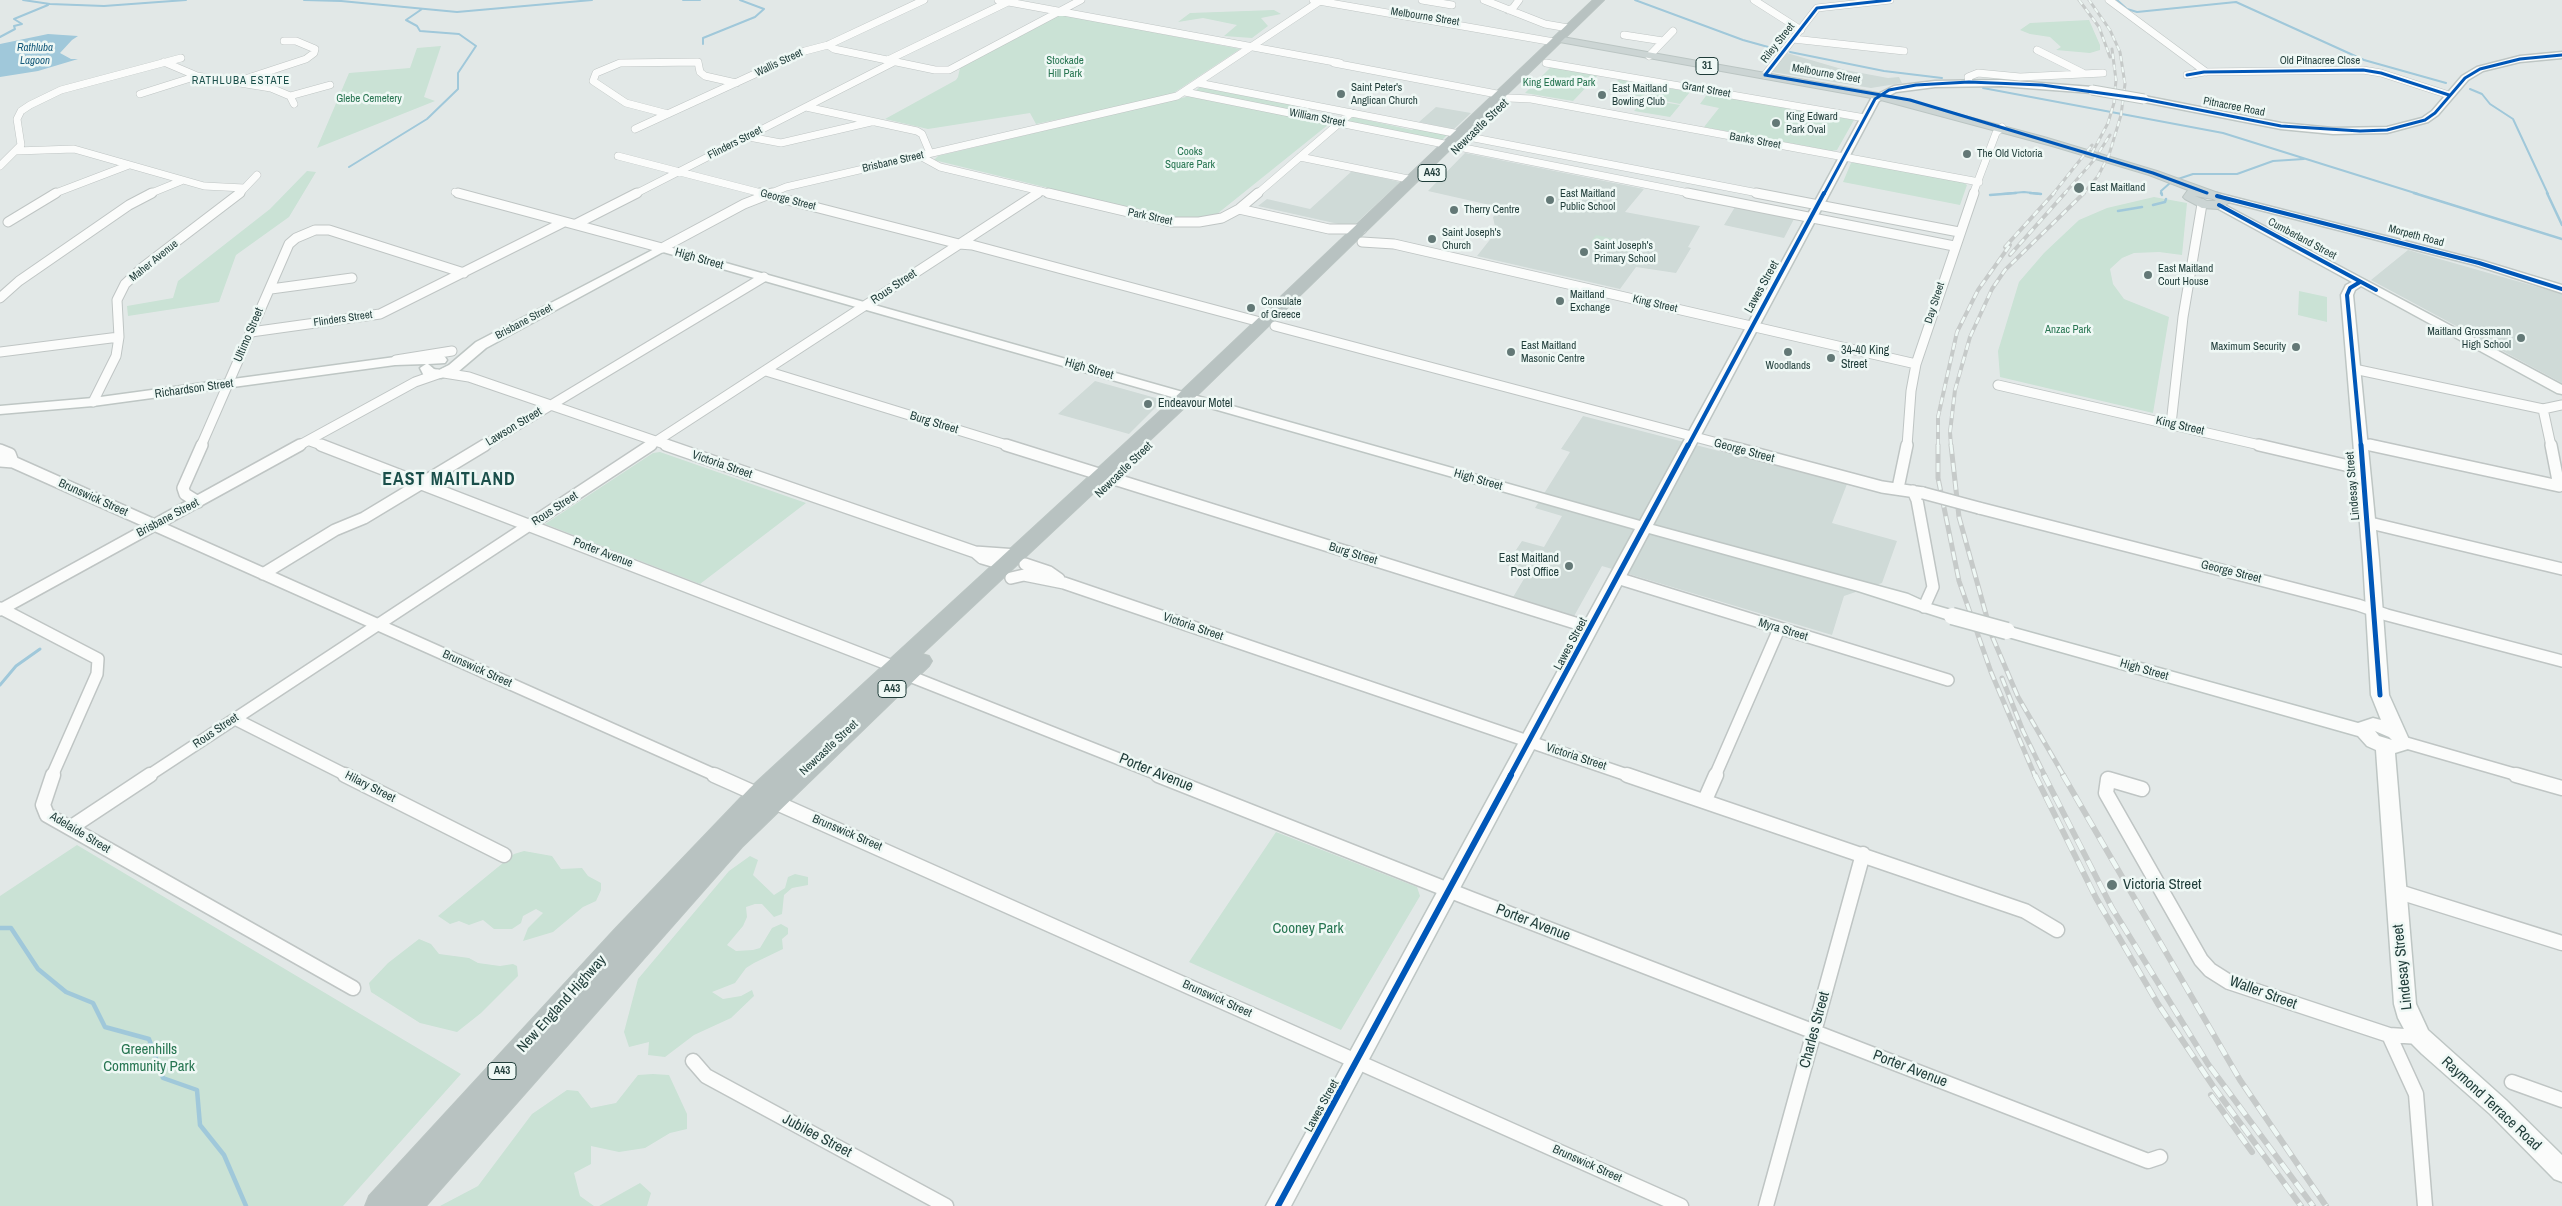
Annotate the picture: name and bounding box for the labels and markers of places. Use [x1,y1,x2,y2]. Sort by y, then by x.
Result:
place label: Saint Peter's Anglican Church [1351,81,1418,107]
place label: East Maitland Bowling Club [1612,82,1667,108]
marker: Saint Peter's Anglican Church [1335,88,1347,100]
marker: East Maitland Bowling Club [1596,89,1608,101]
place label: King Edward Park Oval [1786,110,1838,136]
marker: King Edward Park Oval [1770,117,1782,129]
place label: The Old Victoria [1977,147,2043,161]
marker: The Old Victoria [1961,148,1973,160]
marker: East Maitland [2072,181,2086,195]
place label: East Maitland [2090,181,2145,195]
place label: East Maitland Public School [1560,187,1615,213]
marker: East Maitland Public School [1544,194,1556,206]
place label: Therry Centre [1464,203,1520,217]
marker: Therry Centre [1448,204,1460,216]
place label: Saint Joseph's Church [1442,226,1501,252]
marker: Saint Joseph's Church [1426,233,1438,245]
place label: Saint Joseph's Primary School [1594,239,1656,265]
marker: Saint Joseph's Primary School [1578,246,1590,258]
place label: East Maitland Court House [2158,262,2213,288]
marker: East Maitland Court House [2142,269,2154,281]
place label: Maitland Exchange [1570,288,1610,314]
place label: Consulate of Greece [1261,295,1302,321]
marker: Maitland Exchange [1554,295,1566,307]
marker: Consulate of Greece [1245,302,1257,314]
place label: Maitland Grossmann High School [2427,325,2511,351]
marker: Maitland Grossmann High School [2515,332,2527,344]
place label: East Maitland Masonic Centre [1521,339,1585,365]
place label: Maximum Security [2211,340,2286,354]
marker: Maximum Security [2290,341,2302,353]
place label: 34-40 King Street [1841,344,1889,372]
marker: East Maitland Masonic Centre [1505,346,1517,358]
marker: Woodlands [1782,346,1794,358]
marker: 34-40 King Street [1825,352,1837,364]
place label: Woodlands [1766,359,1810,373]
place label: Endeavour Motel [1158,397,1232,411]
marker: Endeavour Motel [1142,398,1154,410]
place label: East Maitland Post Office [1499,552,1559,580]
marker: East Maitland Post Office [1563,560,1575,572]
place label: Victoria Street [2123,876,2201,894]
marker: Victoria Street [2105,878,2119,892]

